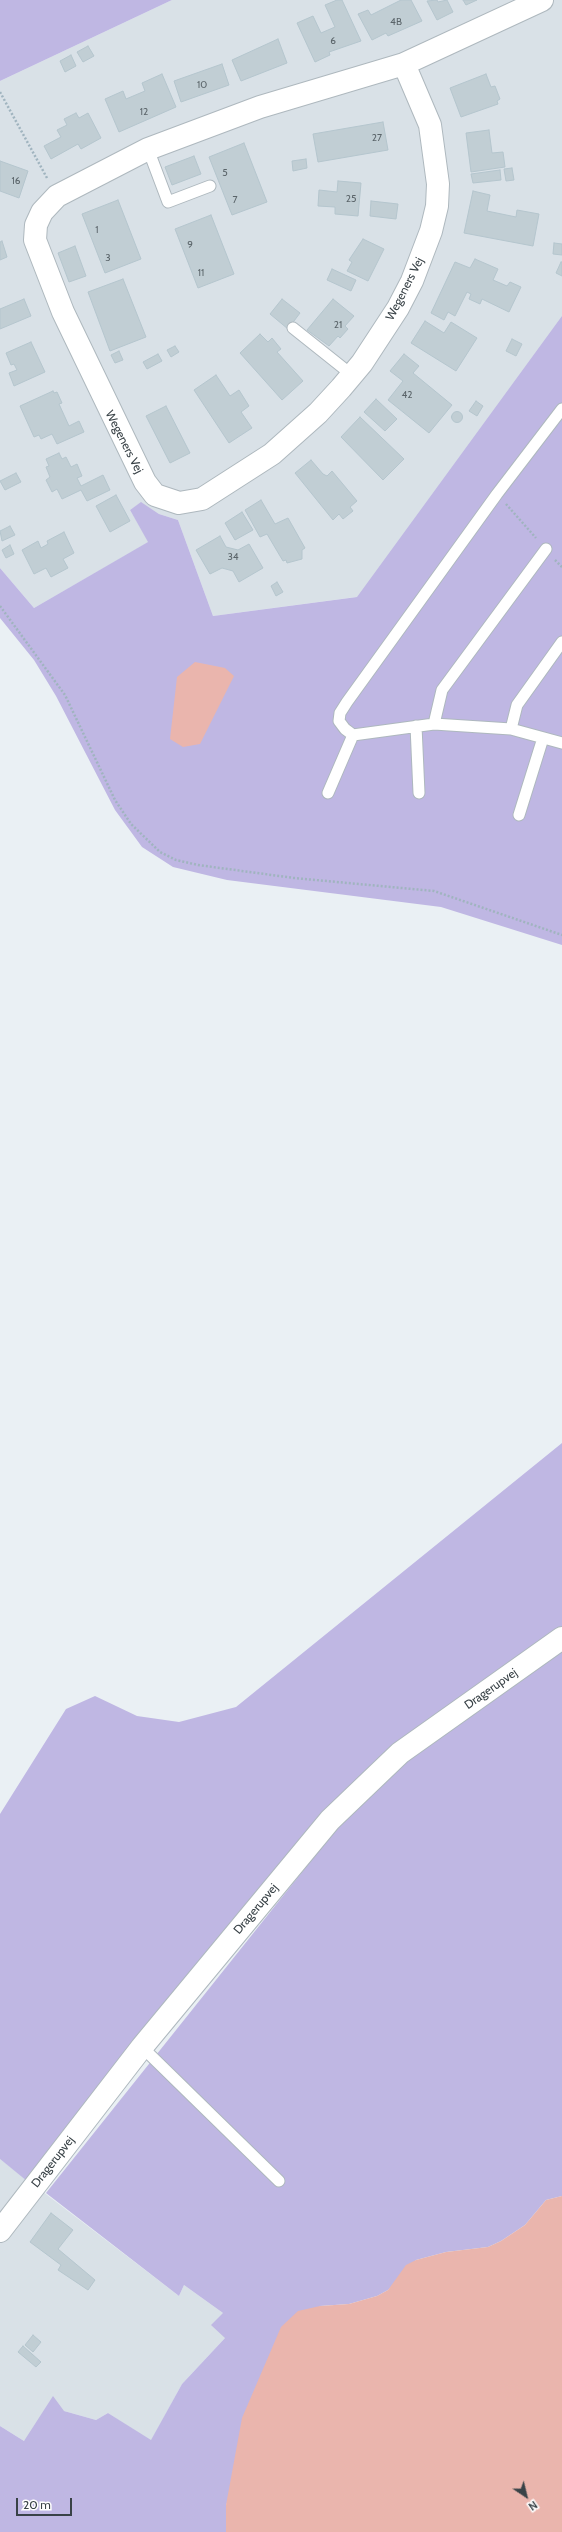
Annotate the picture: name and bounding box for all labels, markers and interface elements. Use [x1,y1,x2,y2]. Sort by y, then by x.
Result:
house number: 4B [390,16,402,28]
house number: 6 [330,35,336,47]
house number: 10 [197,79,207,91]
house number: 12 [140,106,148,118]
house number: 27 [372,132,382,144]
house number: 5 [222,167,228,179]
house number: 16 [12,175,20,187]
house number: 25 [346,193,356,205]
house number: 7 [232,194,238,206]
house number: 1 [95,224,99,236]
house number: 9 [187,239,193,251]
house number: 3 [105,252,111,264]
street label: Wegeners Vej [383,255,427,323]
house number: 11 [198,267,204,279]
house number: 21 [334,319,342,331]
house number: 42 [401,389,413,401]
street label: Wegeners Vej [102,408,146,476]
house number: 34 [227,551,239,563]
street label: Dragerupvej [462,1666,520,1712]
street label: Dragerupvej [231,1881,281,1937]
street label: Dragerupvej [28,2133,78,2191]
north arrow [506,2476,546,2516]
scale bar [18,2490,74,2516]
text: 20 m [23,2497,51,2512]
text: N [526,2498,540,2514]

